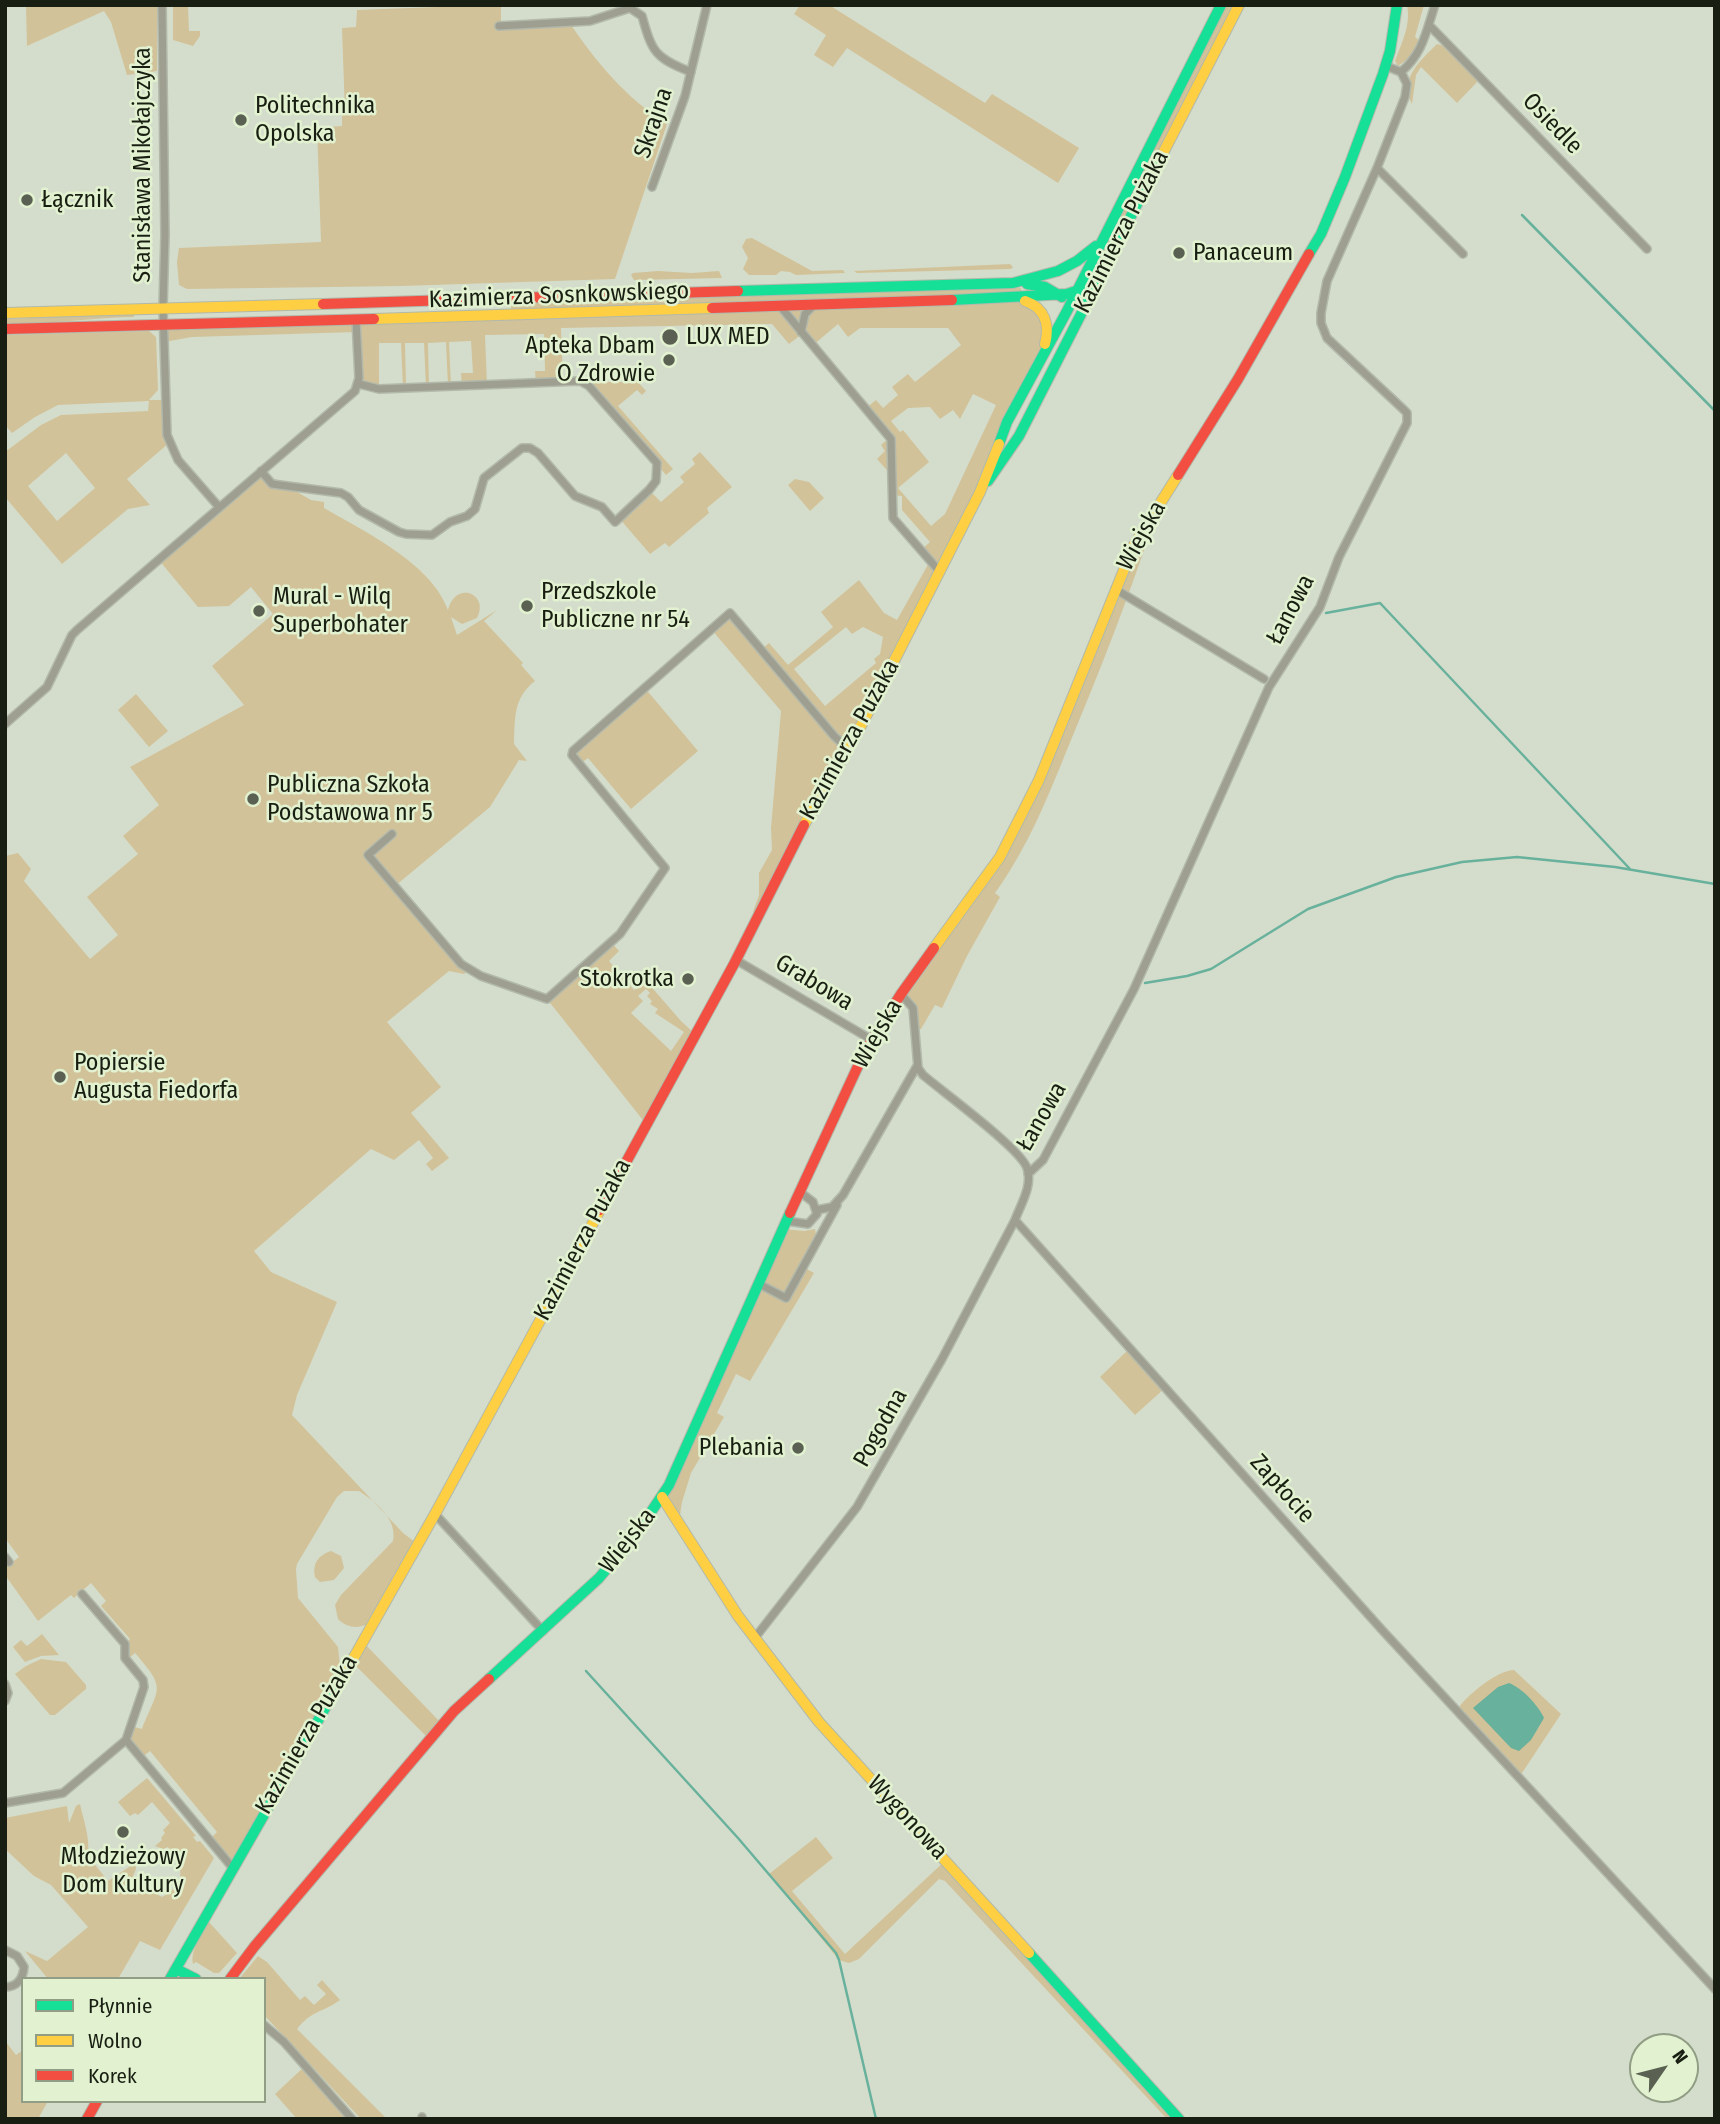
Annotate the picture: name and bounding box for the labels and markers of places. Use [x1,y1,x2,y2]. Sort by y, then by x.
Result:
place label: Politechnika Opolska [255,92,375,148]
marker: Politechnika Opolska [233,112,249,128]
place label: Łącznik [41,186,113,214]
marker: Łącznik [19,192,35,208]
place label: Panaceum [1193,239,1293,267]
marker: Panaceum [1171,245,1187,261]
place label: LUX MED [686,323,770,351]
marker: LUX MED [660,327,680,347]
place label: Apteka Dbam O Zdrowie [525,332,655,388]
marker: Apteka Dbam O Zdrowie [661,352,677,368]
place label: Przedszkole Publiczne nr 54 [541,578,690,634]
place label: Mural - Wilq Superbohater [273,583,408,639]
marker: Przedszkole Publiczne nr 54 [519,598,535,614]
marker: Mural - Wilq Superbohater [251,603,267,619]
place label: Publiczna Szkoła Podstawowa nr 5 [267,771,433,827]
marker: Publiczna Szkoła Podstawowa nr 5 [245,791,261,807]
place label: Stokrotka [580,965,674,993]
marker: Stokrotka [680,971,696,987]
place label: Popiersie Augusta Fiedorfa [74,1049,238,1105]
marker: Popiersie Augusta Fiedorfa [52,1069,68,1085]
place label: Plebania [699,1434,784,1462]
marker: Plebania [790,1440,806,1456]
marker: Młodzieżowy Dom Kultury [115,1824,131,1840]
place label: Młodzieżowy Dom Kultury [61,1843,185,1899]

